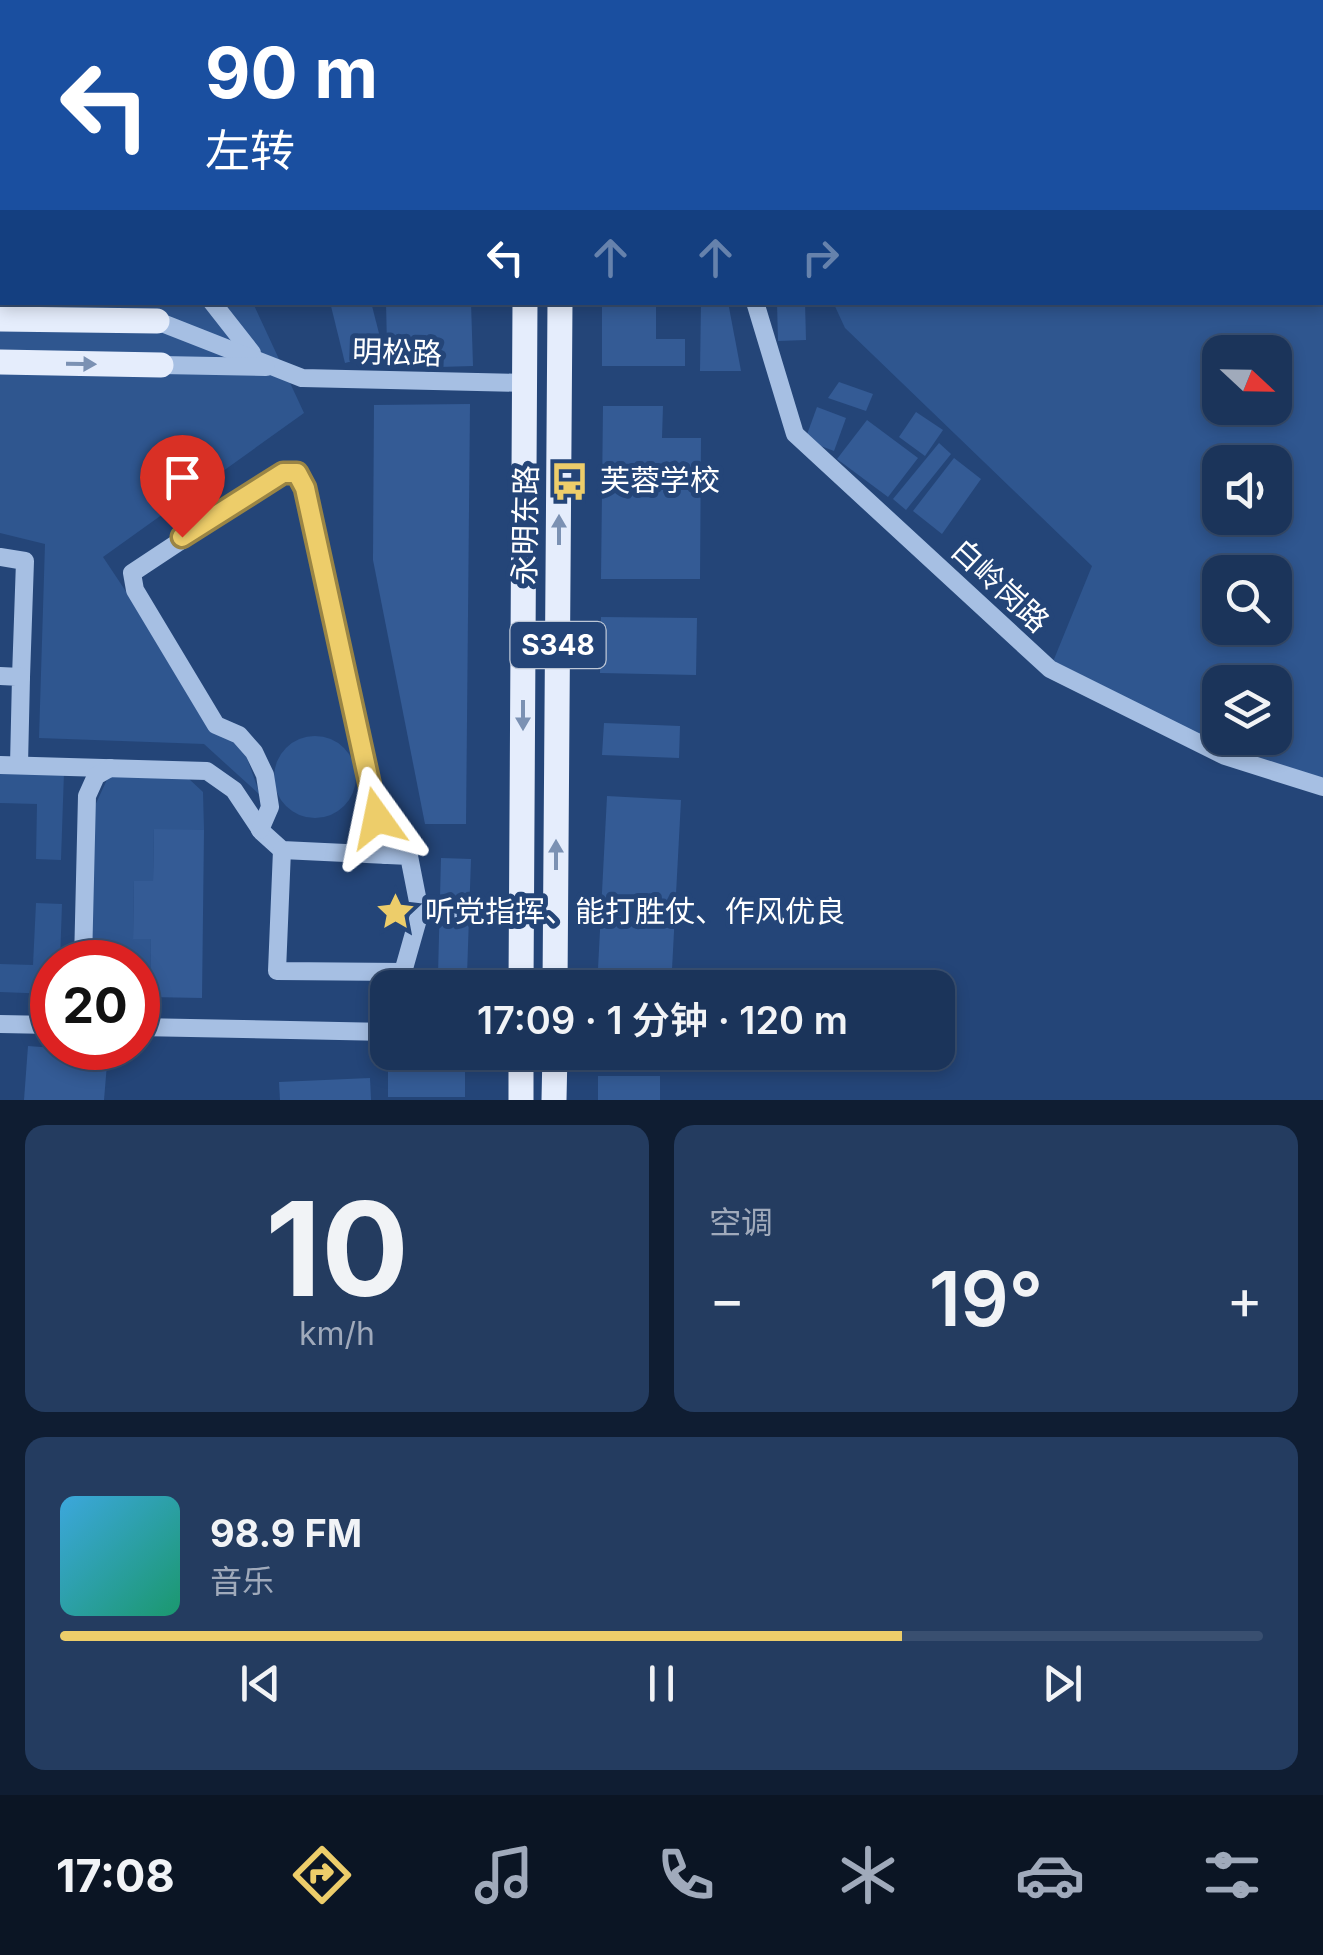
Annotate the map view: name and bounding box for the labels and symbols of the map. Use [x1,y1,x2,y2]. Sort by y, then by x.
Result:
street label: 明松路 [351,332,443,372]
north arrow [1202,335,1292,425]
one-way arrow [65,356,97,372]
pin [140,435,225,538]
bus stop icon: 芙蓉学校 [549,460,591,502]
place label: 芙蓉学校 [600,462,720,498]
street label: 永明东路 [506,465,544,585]
one-way arrow [551,514,567,546]
street label: 白岭岗路 [945,531,1057,639]
road number: S348 [510,622,606,668]
one-way arrow [515,699,531,731]
position arrow [325,766,429,870]
one-way arrow [548,839,564,871]
place icon: 听党指挥、能打胜仗、作风优良 [374,891,416,933]
place label: 听党指挥、能打胜仗、作风优良 [425,893,845,929]
speed limit sign: 20 [30,940,160,1070]

